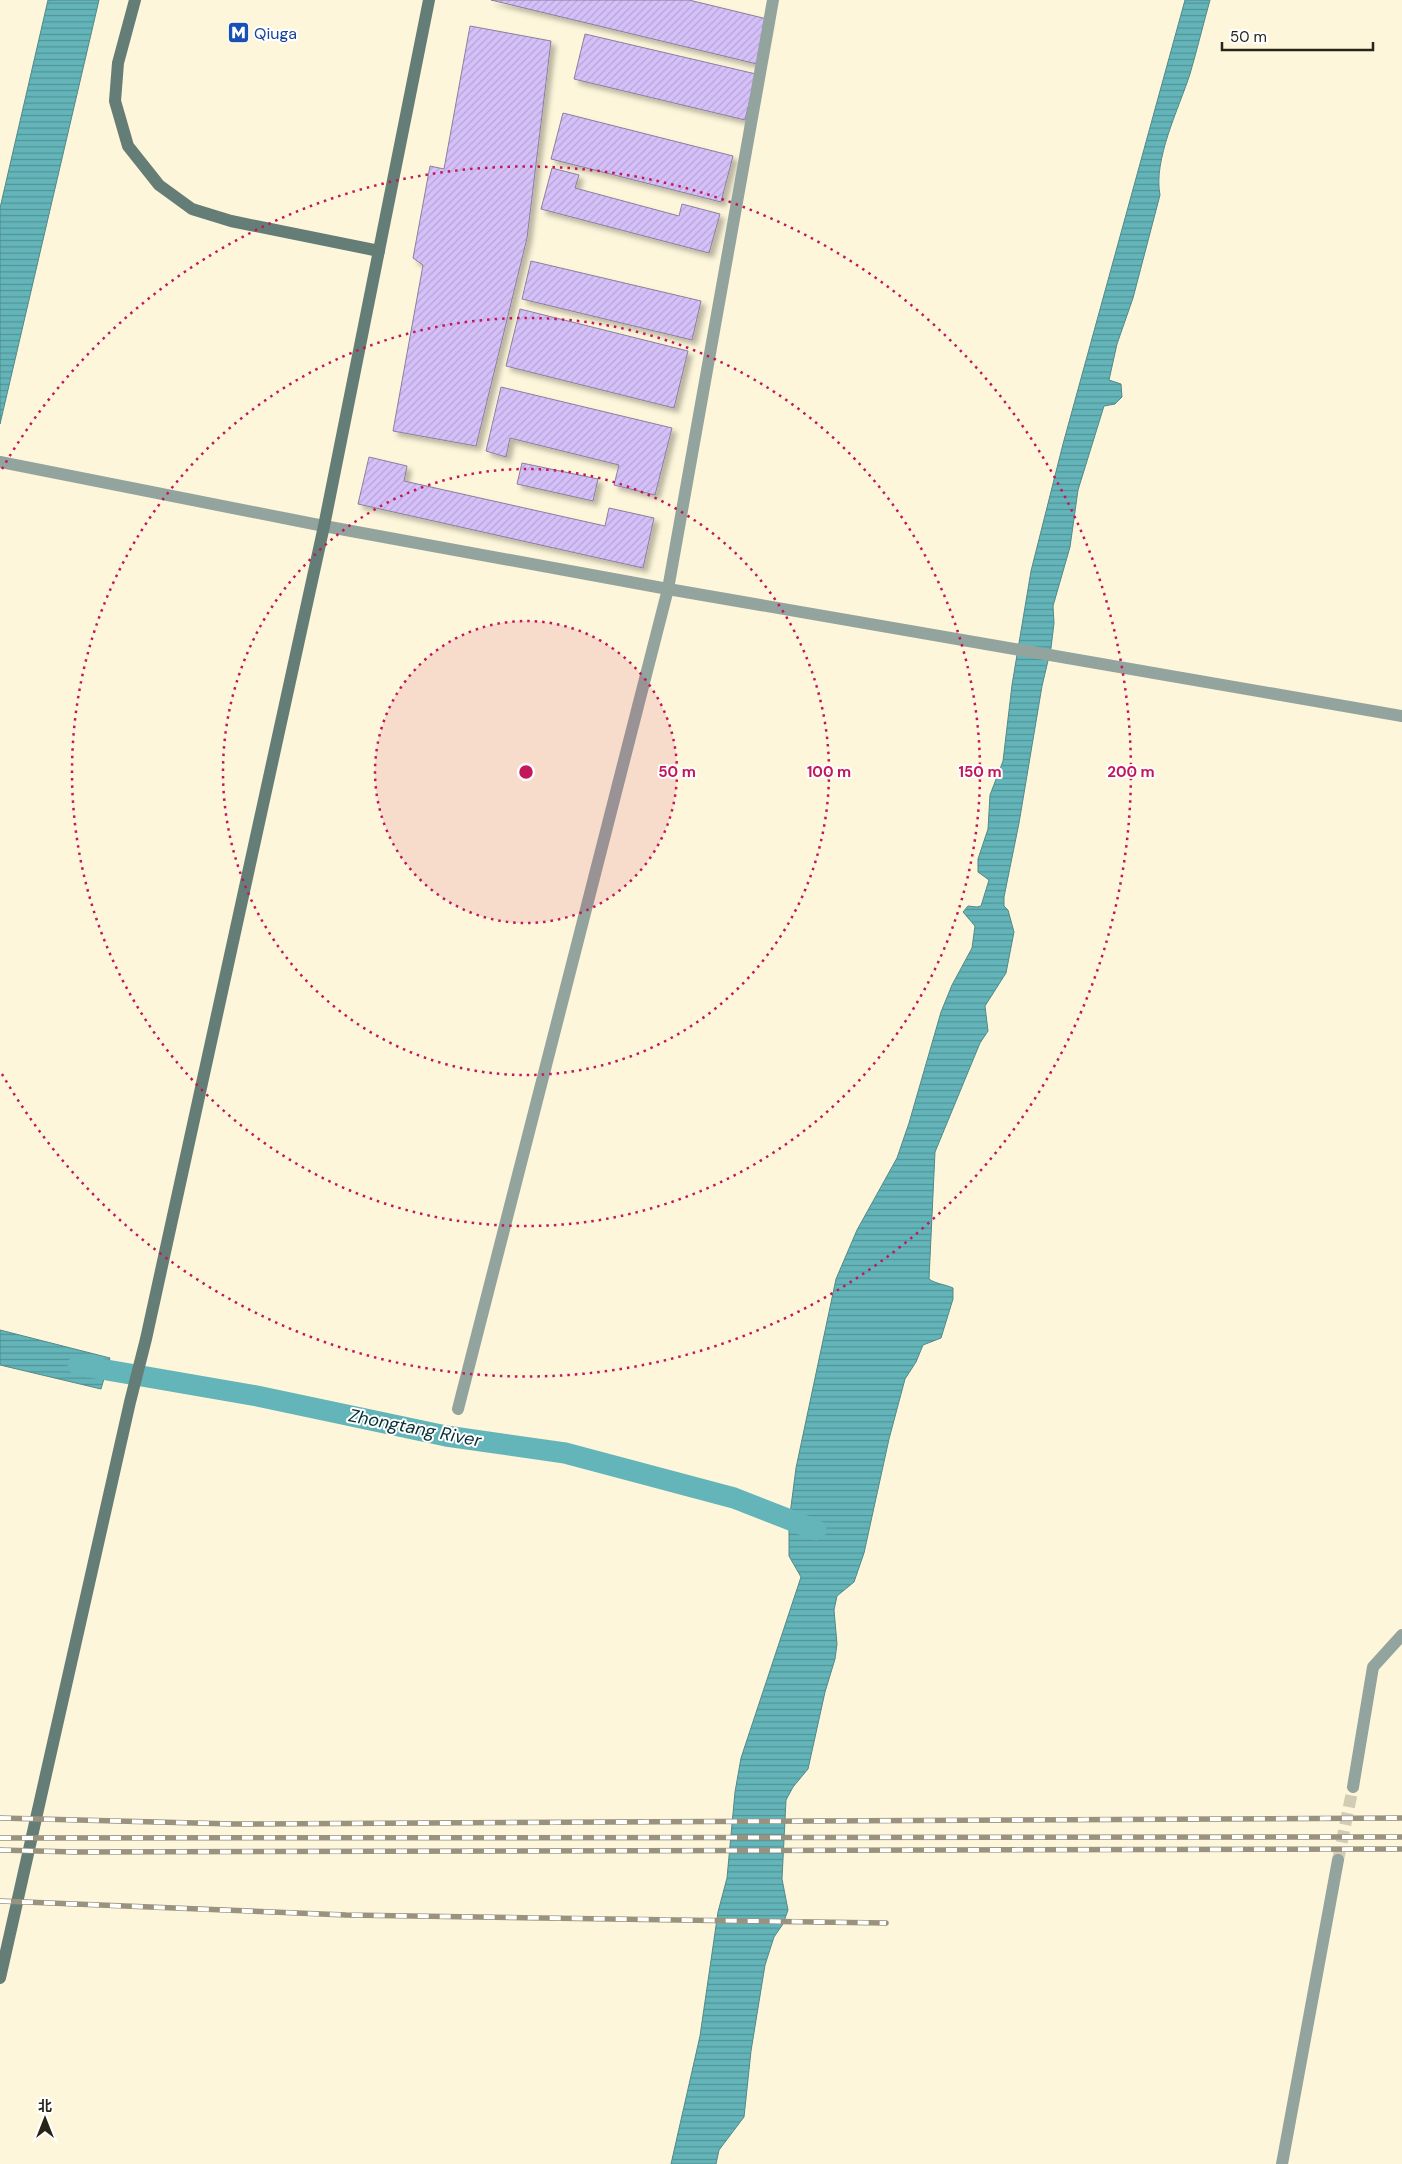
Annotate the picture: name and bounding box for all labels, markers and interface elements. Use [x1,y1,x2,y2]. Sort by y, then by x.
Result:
scale bar [1222,20,1373,52]
metro station icon: Qiuga [226,21,250,45]
place label: Qiuga [254,23,297,44]
text: 50 m [1230,27,1267,47]
text: 50 m [658,762,696,782]
text: 100 m [807,762,851,782]
text: 150 m [959,762,1002,782]
text: 200 m [1107,762,1155,782]
centre of rings [517,763,535,781]
water label: Zhongtang River [347,1403,485,1453]
north arrow [20,2094,70,2144]
text: 北 [38,2097,52,2115]

